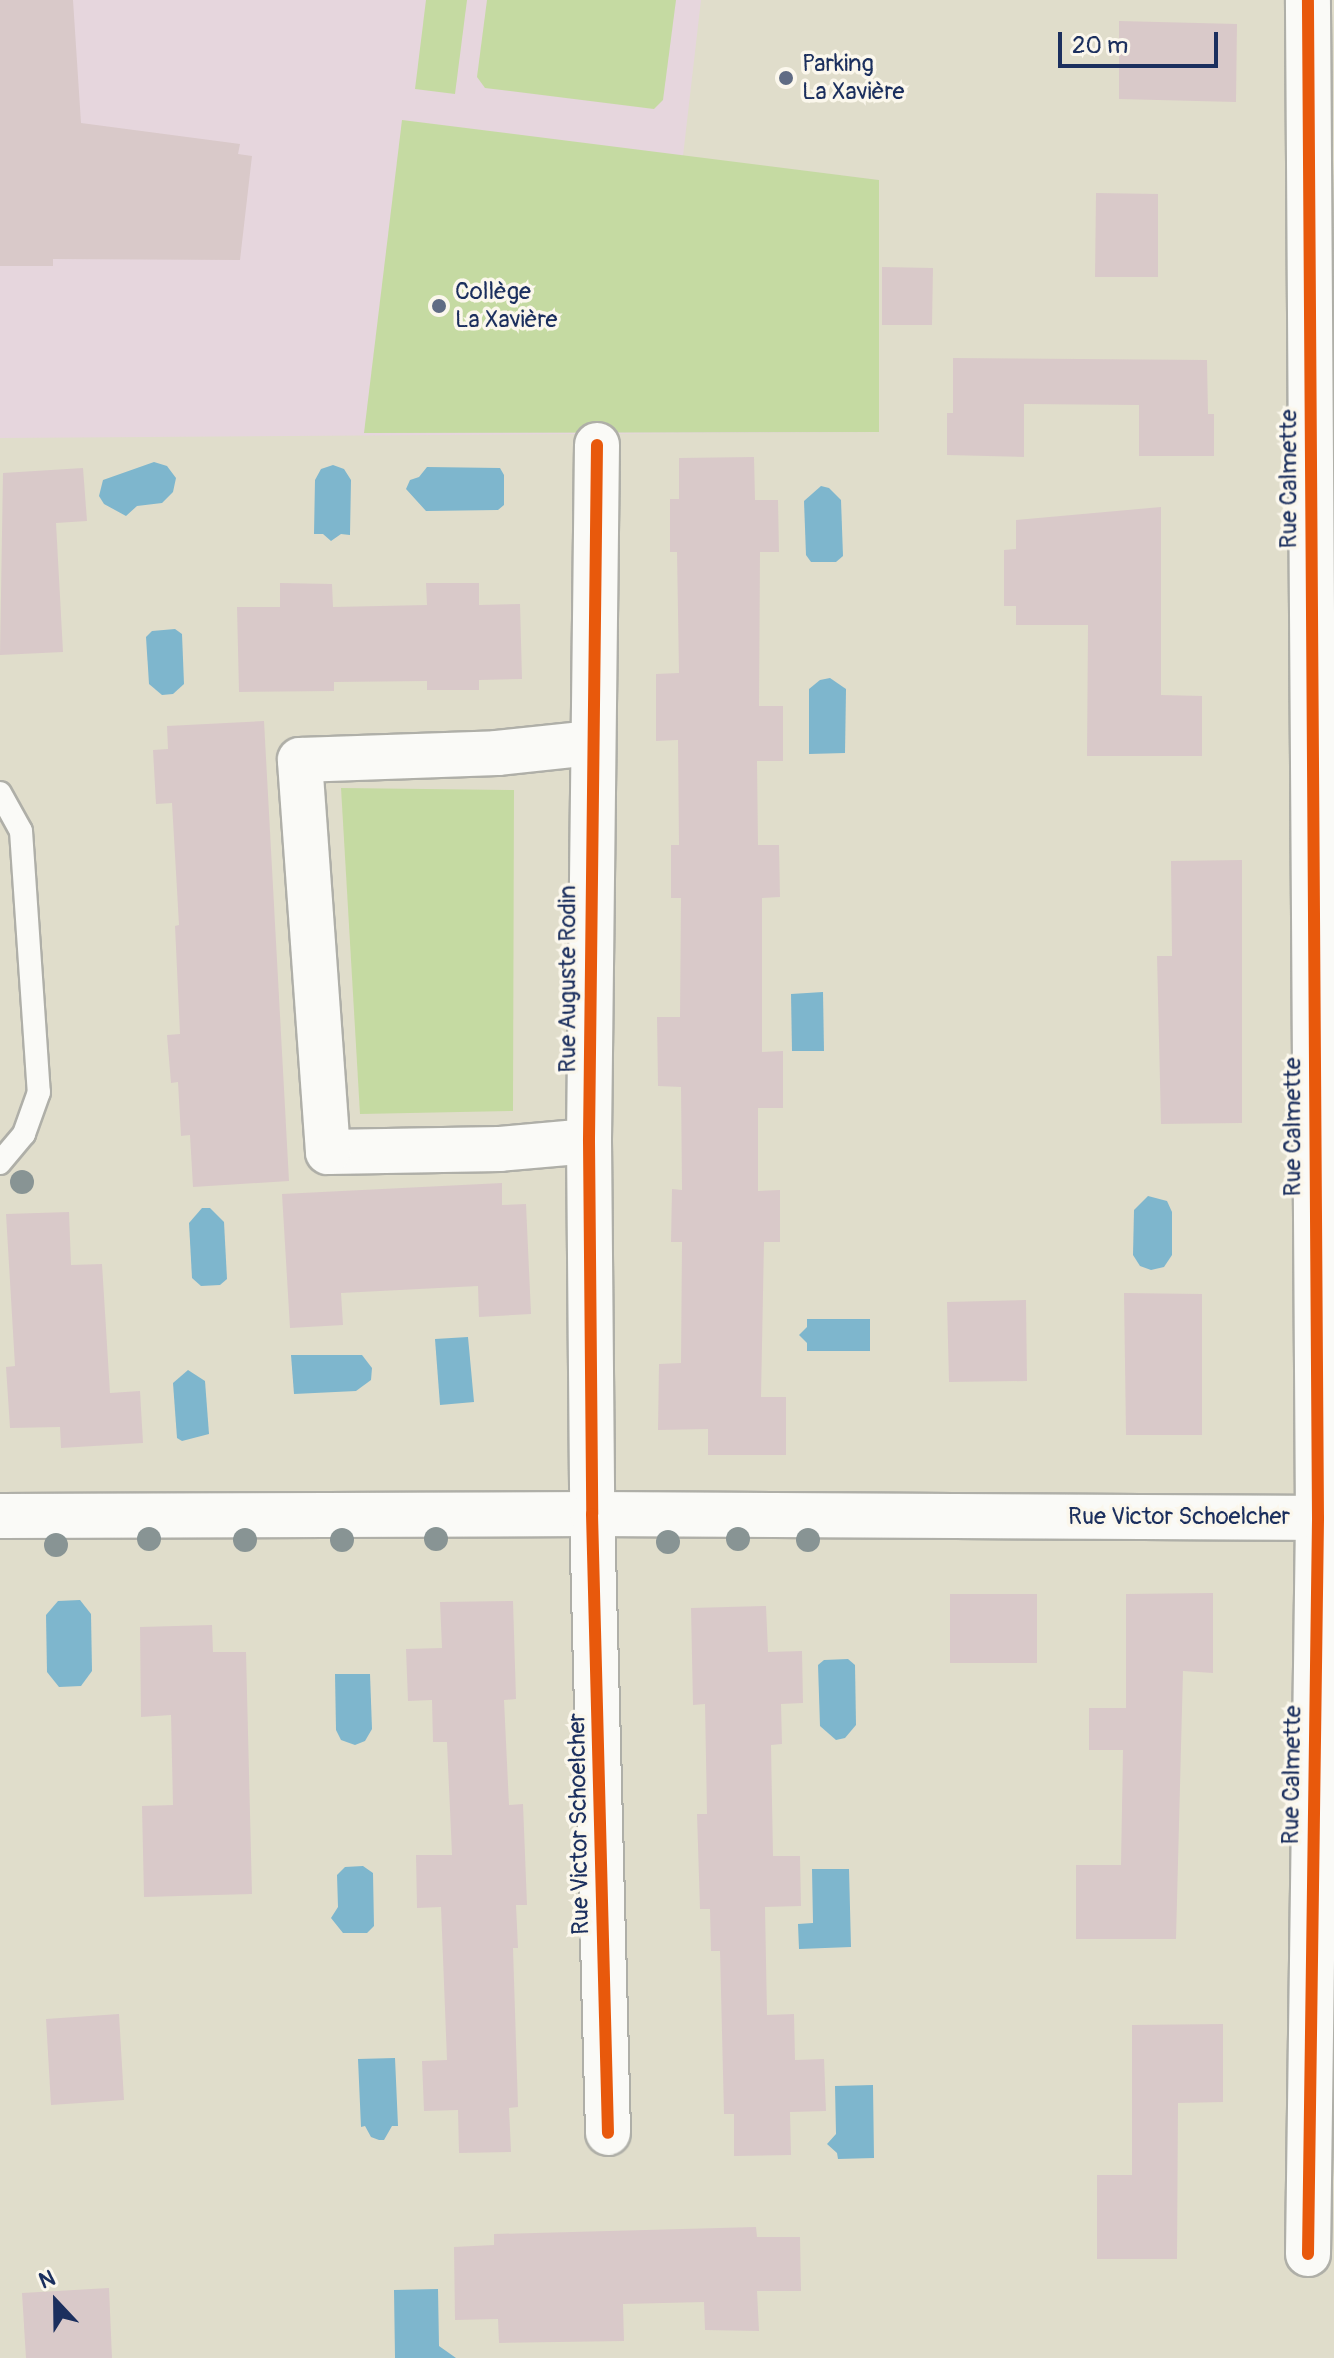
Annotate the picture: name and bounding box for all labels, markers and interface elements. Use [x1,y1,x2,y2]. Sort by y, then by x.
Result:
scale bar [1062,16,1222,66]
text: 20 m [1072,31,1128,60]
place label: Parking La Xavière [802,50,904,106]
marker: Parking La Xavière [777,69,795,87]
place label: Collège La Xavière [455,278,557,334]
marker: Collège La Xavière [430,297,448,315]
street label: Rue Calmette [1275,409,1303,549]
street label: Rue Auguste Rodin [554,885,582,1073]
street label: Rue Calmette [1279,1057,1307,1197]
street label: Rue Victor Schoelcher [1068,1503,1290,1531]
street label: Rue Calmette [1276,1705,1308,1845]
street label: Rue Victor Schoelcher [563,1713,595,1935]
north arrow [16,2262,96,2342]
text: N [35,2264,59,2296]

